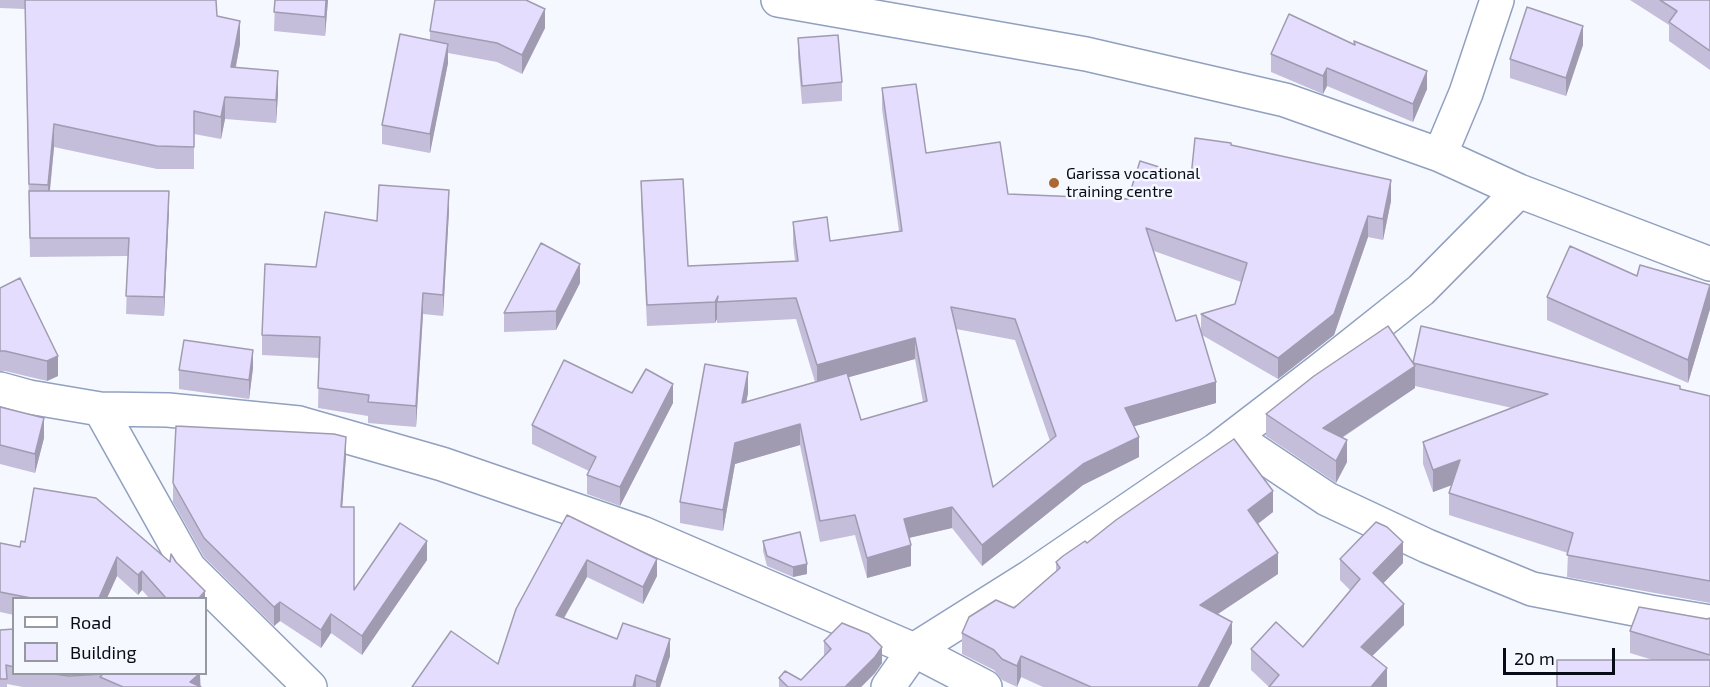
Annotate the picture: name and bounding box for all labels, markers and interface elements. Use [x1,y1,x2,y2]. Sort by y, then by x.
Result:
place label: Garissa vocational training centre [1066,164,1200,202]
marker: Garissa vocational training centre [1047,176,1061,190]
legend [12,597,207,675]
text: Road [70,611,111,633]
scale bar [1506,636,1618,674]
text: Building [70,641,137,663]
text: 20 m [1514,647,1555,669]

